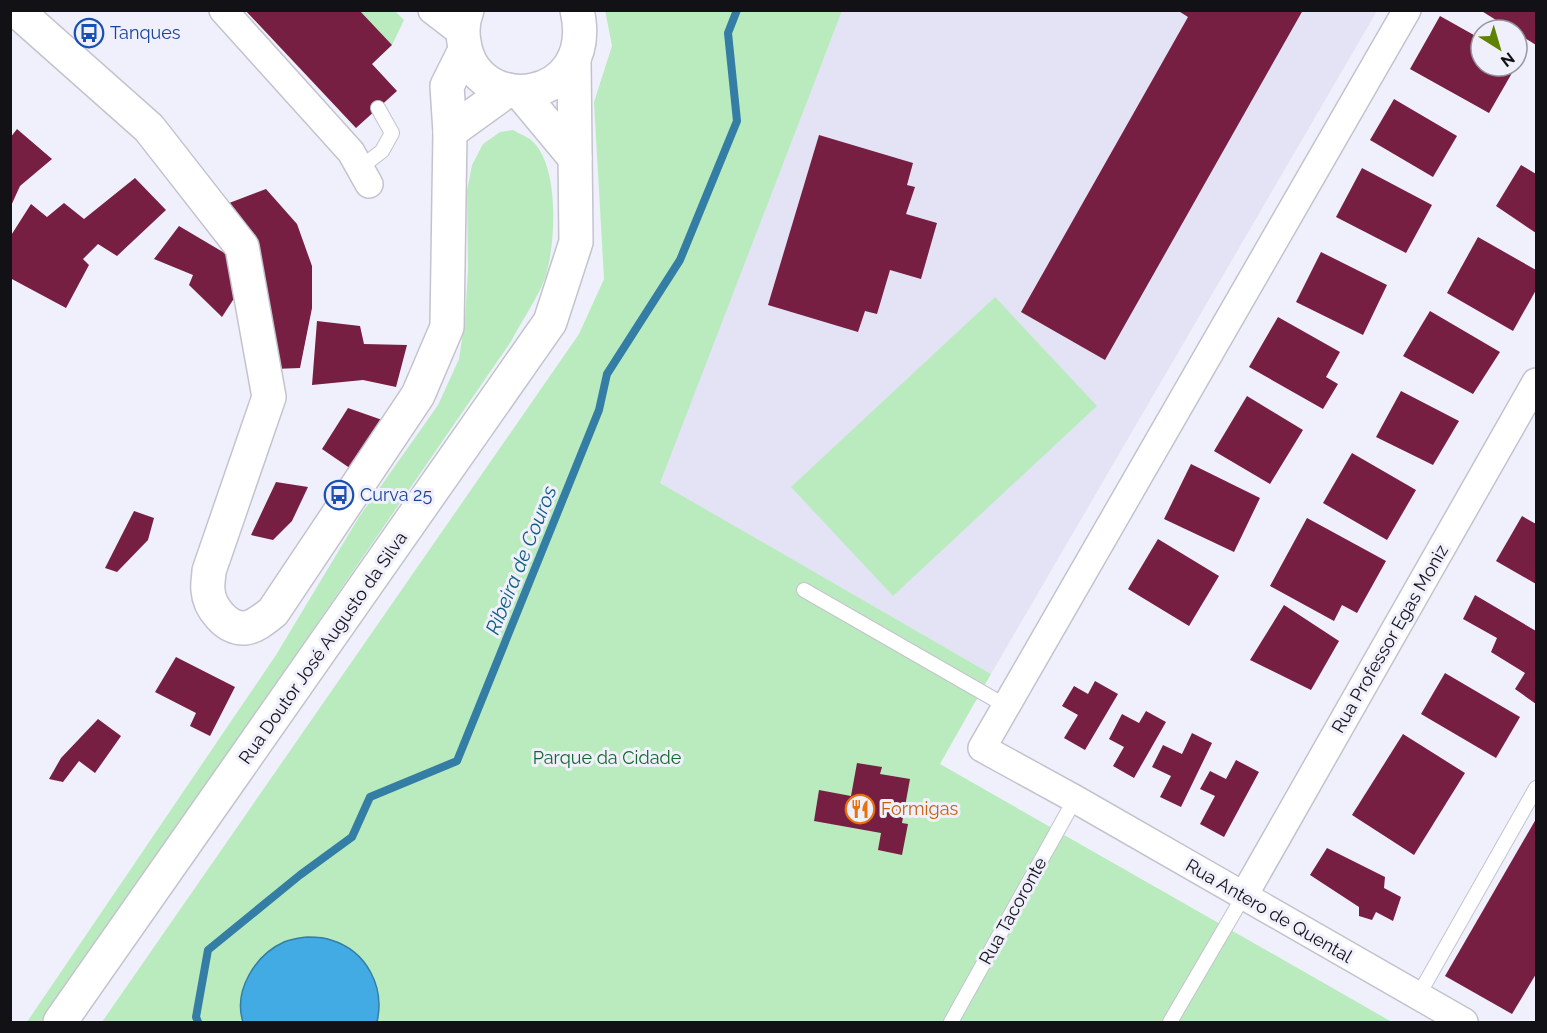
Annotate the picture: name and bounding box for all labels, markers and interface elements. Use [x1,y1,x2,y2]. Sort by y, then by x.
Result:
bus stop icon: Tanques [73,17,105,49]
north arrow [1469,18,1529,78]
place label: Tanques [110,22,181,43]
text: N [1497,48,1518,71]
bus stop icon: Curva 25 [323,479,355,511]
water label: Ribeira de Couros [480,482,562,638]
place label: Curva 25 [360,484,432,505]
street label: Rua Doutor José Augusto da Silva [234,528,411,768]
street label: Rua Professor Egas Moniz [1327,541,1452,737]
park label: Parque da Cidade [533,747,682,768]
restaurant icon: Formigas [844,793,876,825]
place label: Formigas [881,798,958,819]
street label: Rua Tacoronte [974,853,1051,968]
street label: Rua Antero de Quental [1182,854,1356,967]

